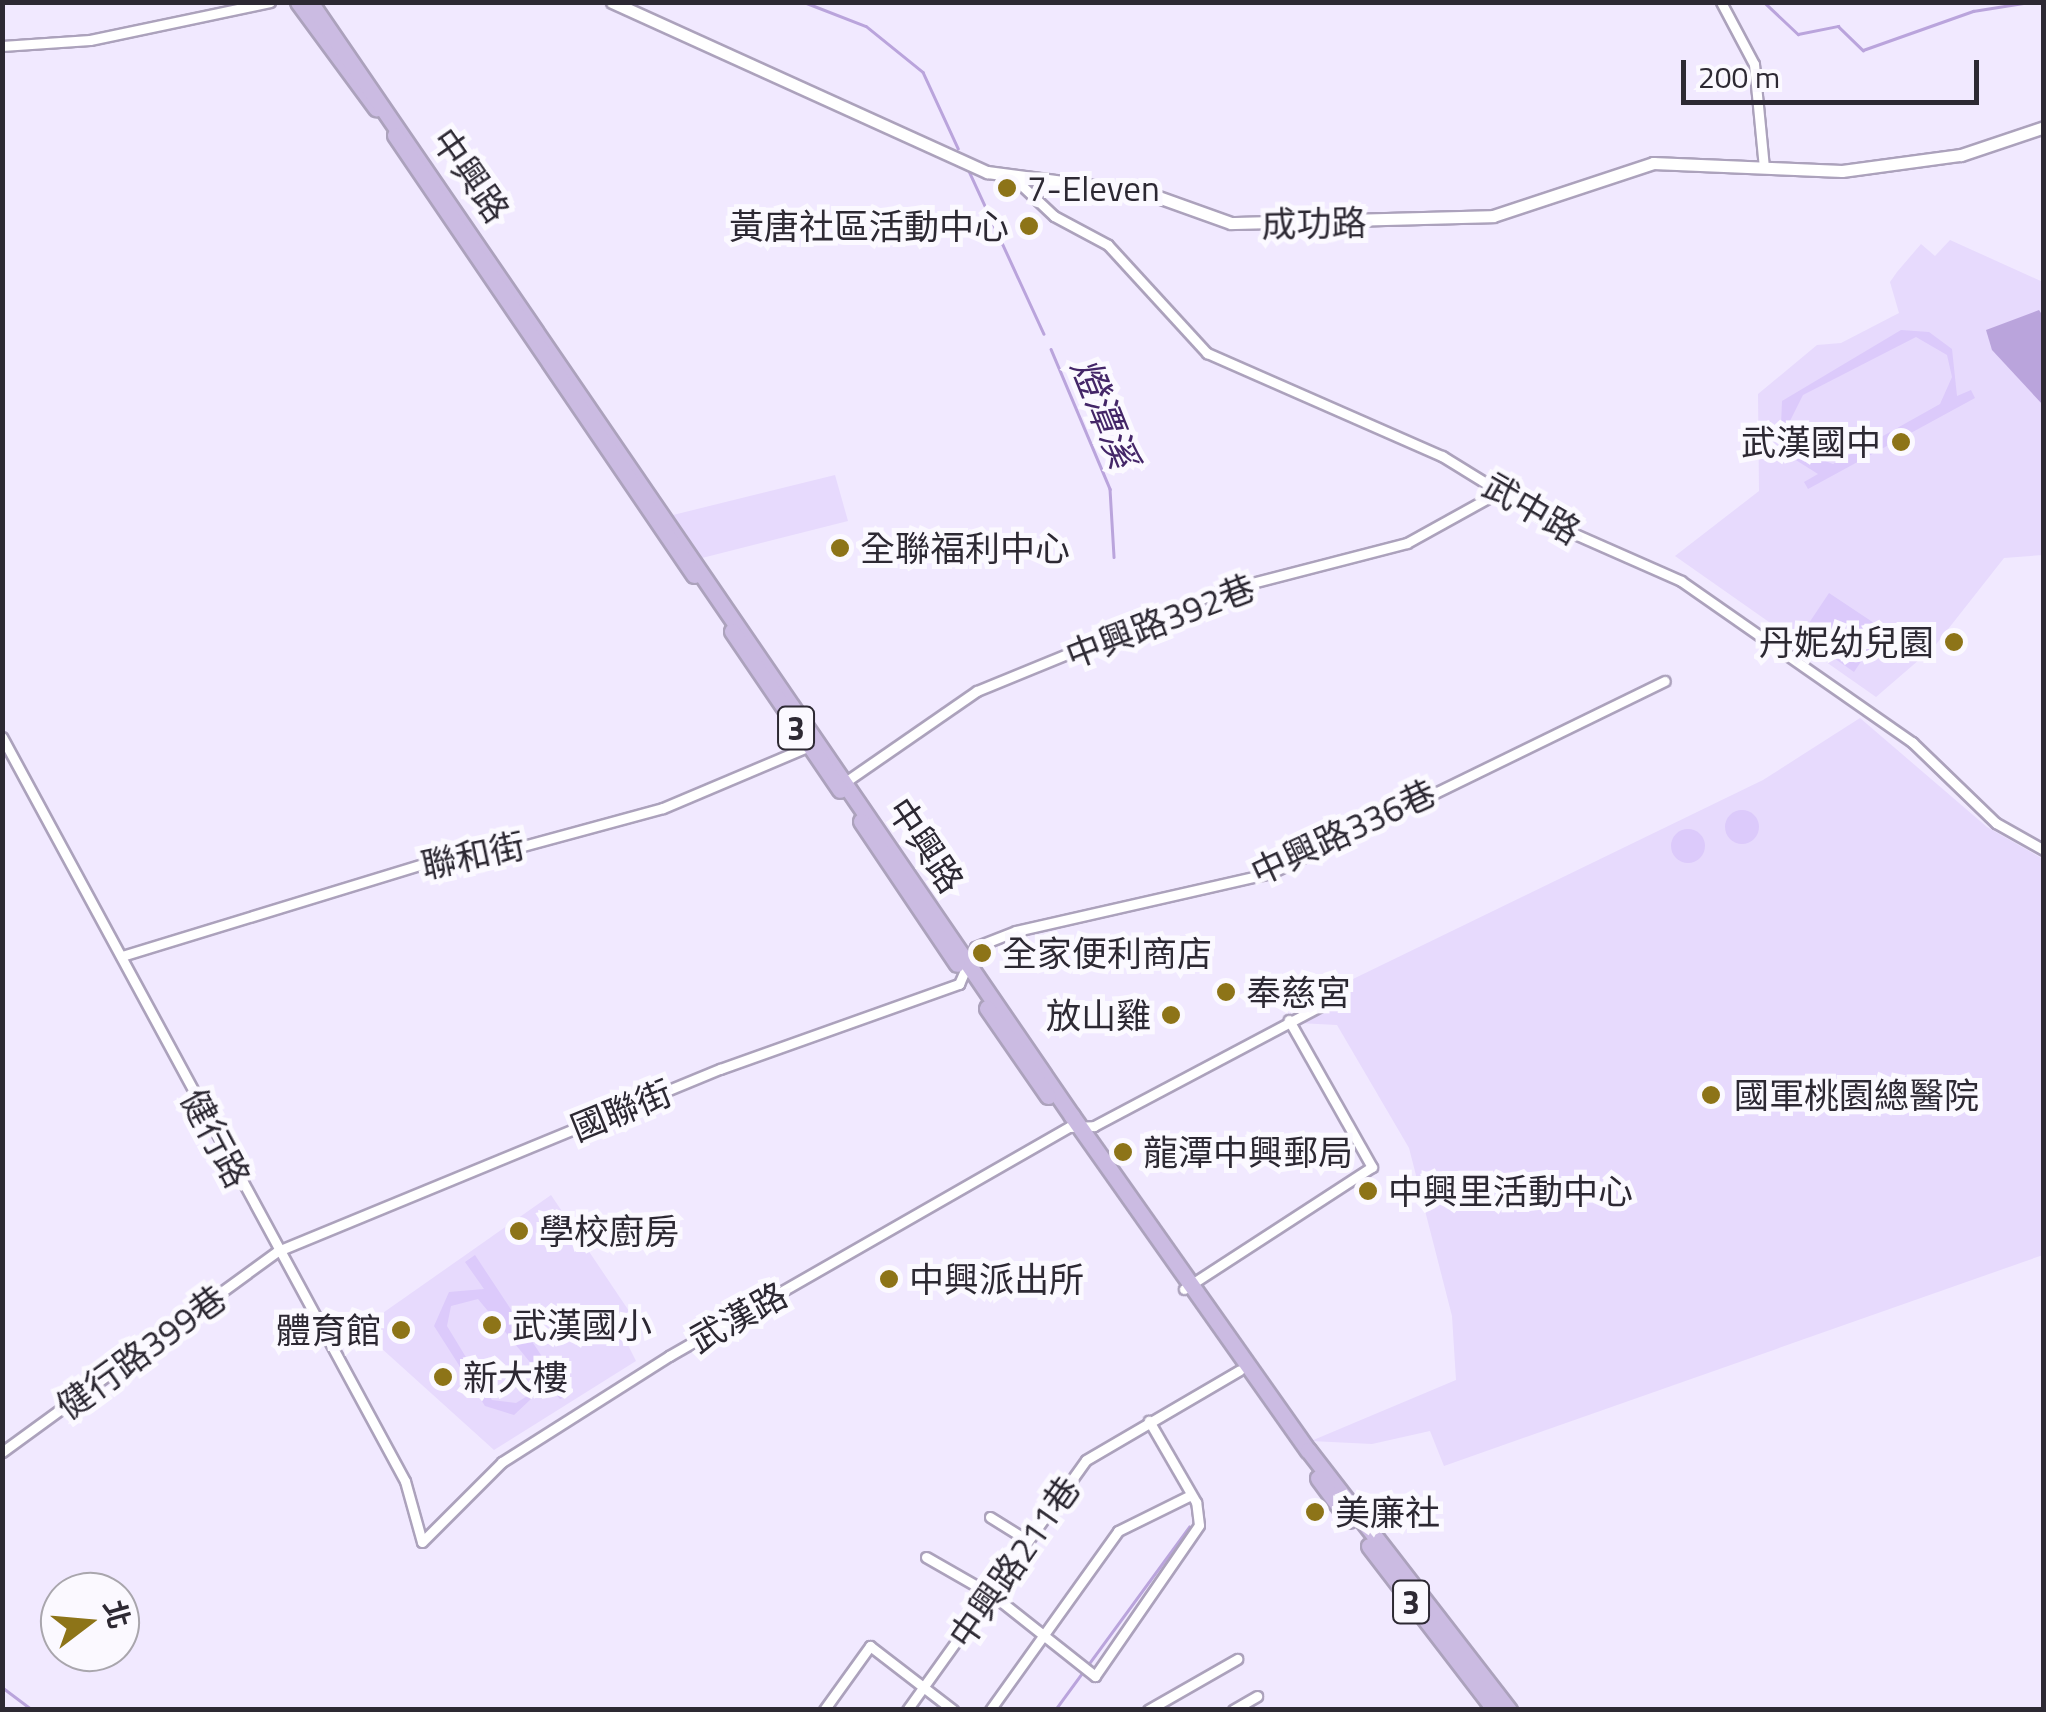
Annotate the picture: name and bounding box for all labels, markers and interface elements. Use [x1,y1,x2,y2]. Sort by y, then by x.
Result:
scale bar [1686,40,1984,102]
text: 200 m [1698,54,1780,100]
street label: 中興路 [424,120,518,230]
place label: 7-Eleven [1027,167,1160,209]
marker: 7-Eleven [996,177,1018,199]
street label: 成功路 [1261,201,1367,245]
place label: 黃唐社區活動中心 [729,205,1009,247]
marker: 黃唐社區活動中心 [1018,215,1040,237]
water label: 燈潭溪 [1062,352,1146,474]
place label: 武漢國中 [1741,421,1881,463]
marker: 武漢國中 [1890,431,1912,453]
street label: 武中路 [1476,464,1588,552]
place label: 全聯福利中心 [860,527,1070,569]
marker: 全聯福利中心 [829,537,851,559]
street label: 中興路392巷 [1060,566,1260,676]
place label: 丹妮幼兒園 [1759,621,1934,663]
marker: 丹妮幼兒園 [1943,631,1965,653]
road number: 3 [776,701,816,755]
street label: 中興路336巷 [1244,771,1442,893]
street label: 中興路 [879,790,973,900]
street label: 聯和街 [417,824,529,886]
place label: 全家便利商店 [1002,932,1212,974]
marker: 全家便利商店 [971,942,993,964]
place label: 奉慈宮 [1246,971,1351,1013]
marker: 奉慈宮 [1215,981,1237,1003]
place label: 放山雞 [1046,994,1151,1036]
marker: 放山雞 [1160,1004,1182,1026]
street label: 國聯街 [564,1071,678,1149]
place label: 國軍桃園總醫院 [1734,1074,1979,1116]
street label: 健行路 [173,1082,259,1194]
marker: 國軍桃園總醫院 [1698,1082,1724,1108]
place label: 龍潭中興郵局 [1143,1131,1353,1173]
marker: 龍潭中興郵局 [1112,1141,1134,1163]
place label: 中興里活動中心 [1388,1170,1633,1212]
marker: 中興里活動中心 [1357,1180,1379,1202]
place label: 學校廚房 [539,1210,679,1252]
marker: 學校廚房 [508,1220,530,1242]
place label: 中興派出所 [909,1258,1084,1300]
marker: 中興派出所 [878,1268,900,1290]
street label: 武漢路 [682,1273,794,1361]
street label: 健行路399巷 [48,1277,234,1427]
place label: 武漢國小 [512,1304,652,1346]
place label: 體育館 [276,1309,381,1351]
marker: 武漢國小 [481,1314,503,1336]
marker: 體育館 [390,1319,412,1341]
place label: 新大樓 [463,1356,568,1398]
marker: 新大樓 [432,1366,454,1388]
street label: 中興路211巷 [940,1469,1088,1655]
place label: 美廉社 [1335,1491,1440,1533]
marker: 美廉社 [1304,1501,1326,1523]
north arrow [40,1572,140,1672]
road number: 3 [1391,1575,1431,1629]
text: 北 [93,1595,142,1634]

